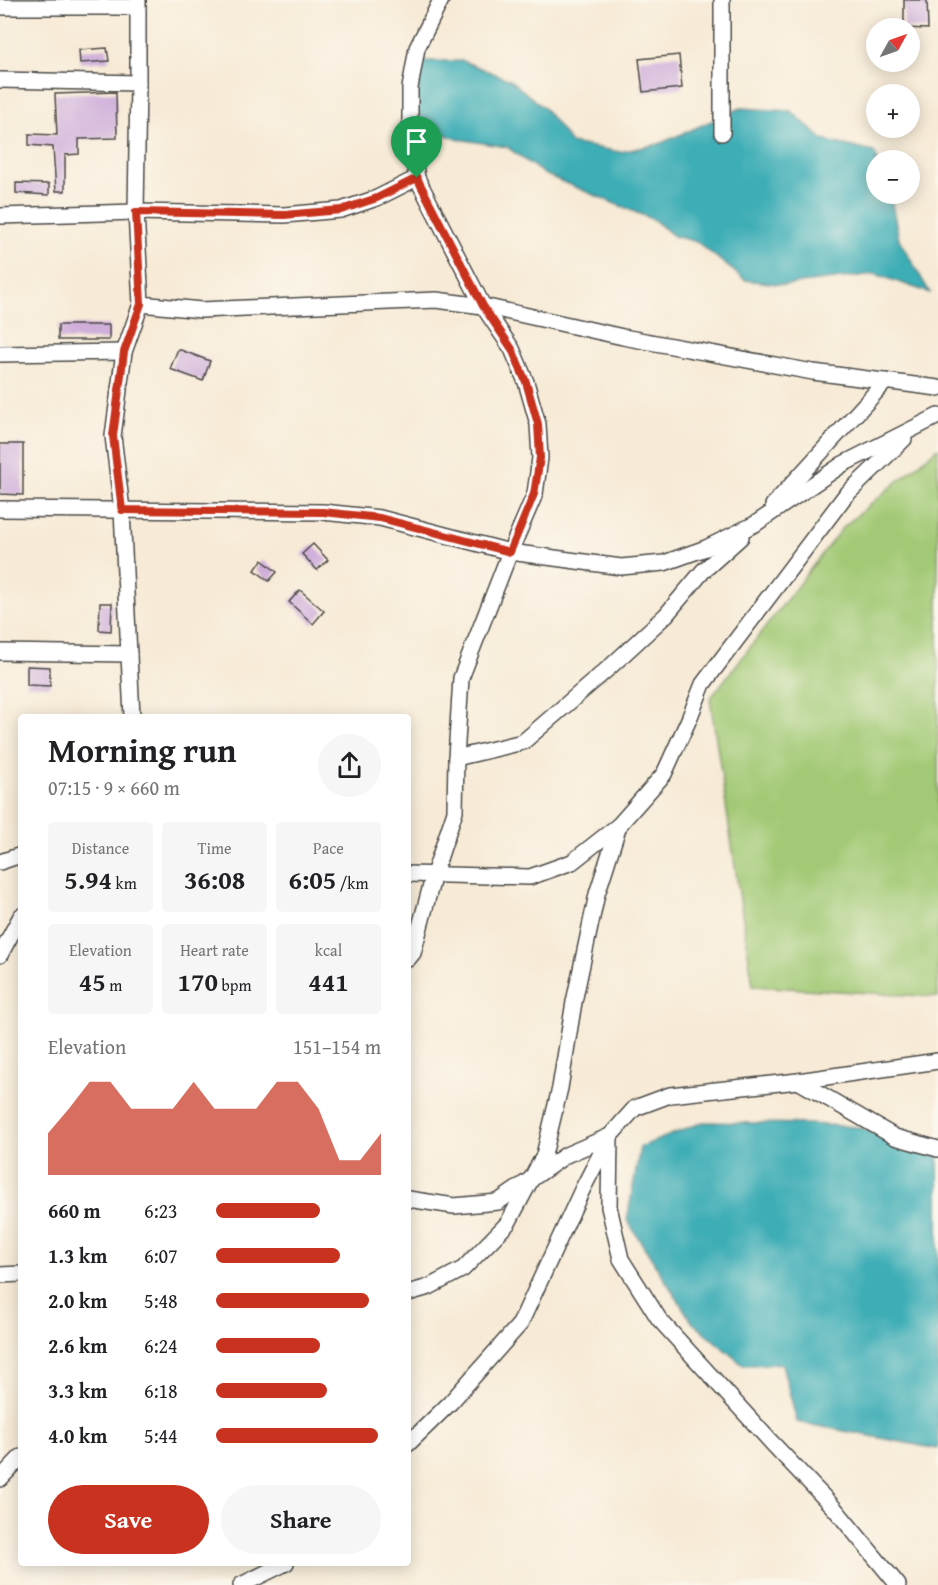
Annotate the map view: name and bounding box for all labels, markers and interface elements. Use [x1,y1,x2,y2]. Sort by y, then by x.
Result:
north arrow [866,18,920,72]
map controls [866,18,920,204]
button: + [866,84,920,138]
pin [391,116,442,178]
icon: arrive [400,125,433,158]
button: − [866,150,920,204]
text: Morning run [48,726,237,774]
button: share [318,734,381,797]
text: 07:15 · 9 × 660 m [48,773,180,802]
text: Distance [72,836,129,860]
text: Time [197,836,232,860]
text: Pace [313,836,344,860]
text: 5.94 [64,860,112,899]
text: 36:08 [184,860,245,899]
text: 6:05 [288,860,336,899]
text: km [112,871,137,895]
text: /km [336,871,369,895]
text: Elevation [69,938,132,962]
text: Heart rate [180,938,249,962]
text: kcal [315,938,342,962]
text: 45 [79,962,106,1001]
text: 170 [178,962,218,1001]
text: 441 [308,962,349,1001]
text: m [106,973,122,997]
text: bpm [218,973,251,997]
text: Elevation [48,1032,126,1061]
text: 151–154 m [293,1032,381,1061]
text: 660 m [48,1196,101,1225]
text: 6:23 [144,1196,178,1225]
text: 1.3 km [48,1241,107,1270]
text: 6:07 [144,1241,178,1270]
text: 2.0 km [48,1286,107,1315]
text: 5:48 [144,1286,178,1315]
text: 2.6 km [48,1331,107,1360]
text: 6:24 [144,1331,178,1360]
text: 3.3 km [48,1376,107,1405]
text: 6:18 [144,1376,178,1405]
text: 4.0 km [48,1421,107,1450]
text: 5:44 [144,1421,178,1450]
button: Save [48,1485,209,1554]
button: Share [221,1485,381,1554]

